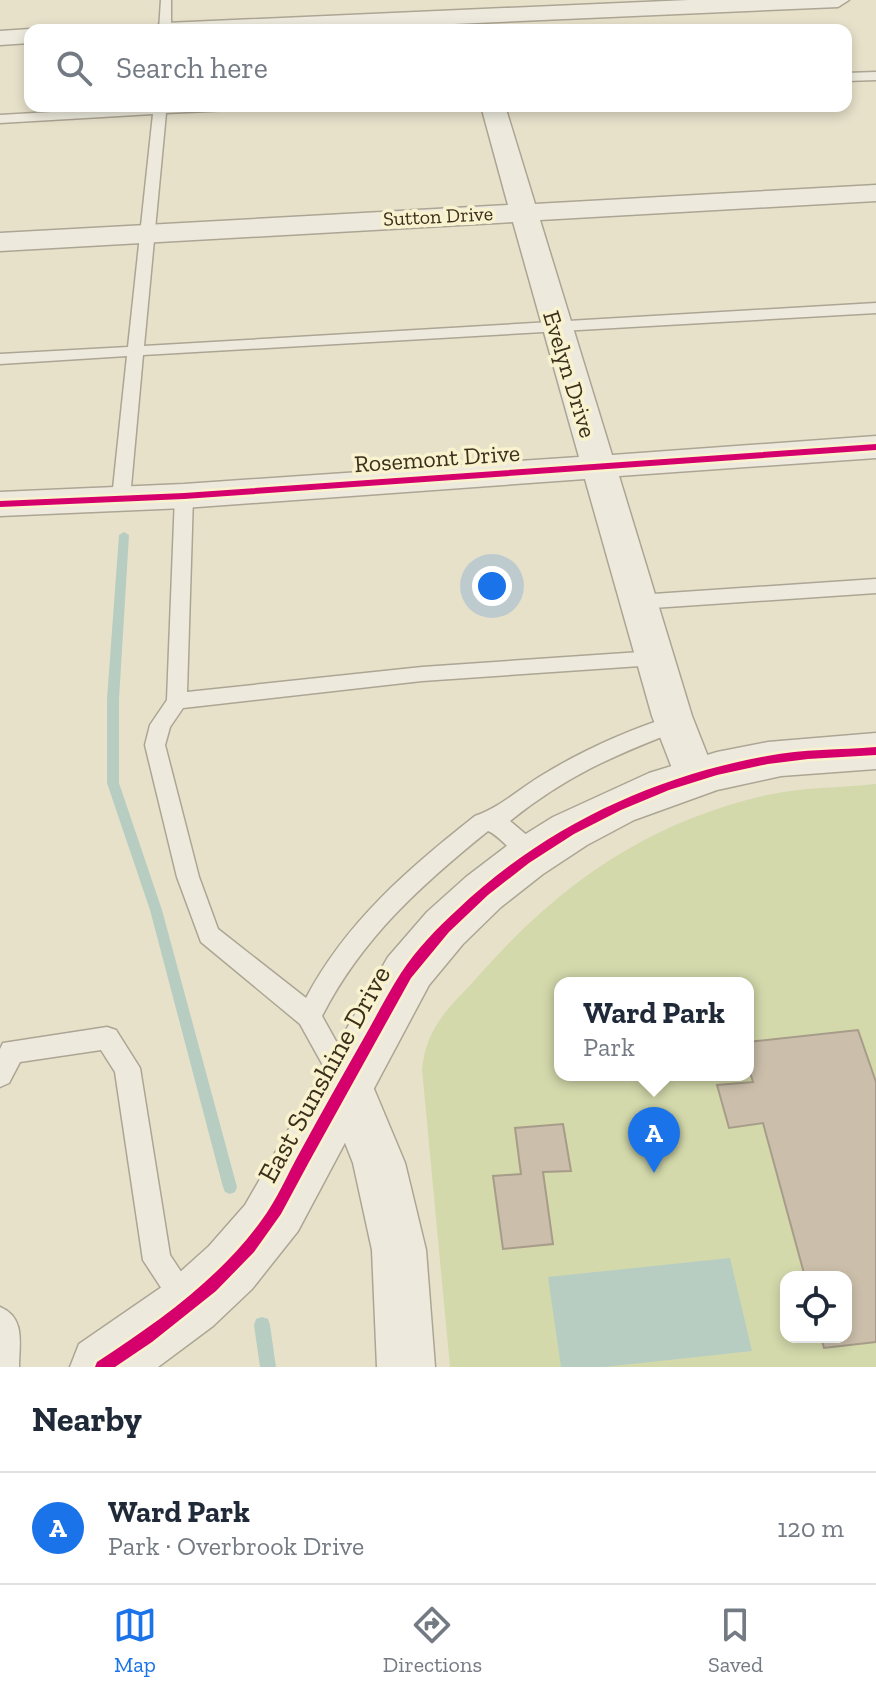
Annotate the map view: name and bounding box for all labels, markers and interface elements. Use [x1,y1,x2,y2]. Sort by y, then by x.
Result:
search box [24,24,852,112]
icon: search [52,46,96,90]
text: Search here [116,50,268,86]
street label: Sutton Drive [382,201,494,231]
street label: Evelyn Drive [537,307,603,441]
street label: Rosemont Drive [353,438,521,478]
your location [472,566,512,606]
street label: East Sunshine Drive [251,960,397,1188]
popup [554,977,754,1081]
text: Ward Park [583,995,725,1031]
text: Park [583,1031,635,1063]
pin: A [628,1107,680,1173]
map controls [780,1271,852,1343]
button: locate [780,1271,852,1343]
text: Nearby [32,1399,142,1440]
text: Ward Park [108,1494,250,1530]
text: A [49,1512,67,1544]
text: 120 m [777,1512,844,1544]
text: Park · Overbrook Drive [108,1530,364,1562]
tab: Map [113,1603,157,1678]
tab: Directions [383,1603,482,1678]
tab: Saved [708,1603,763,1678]

